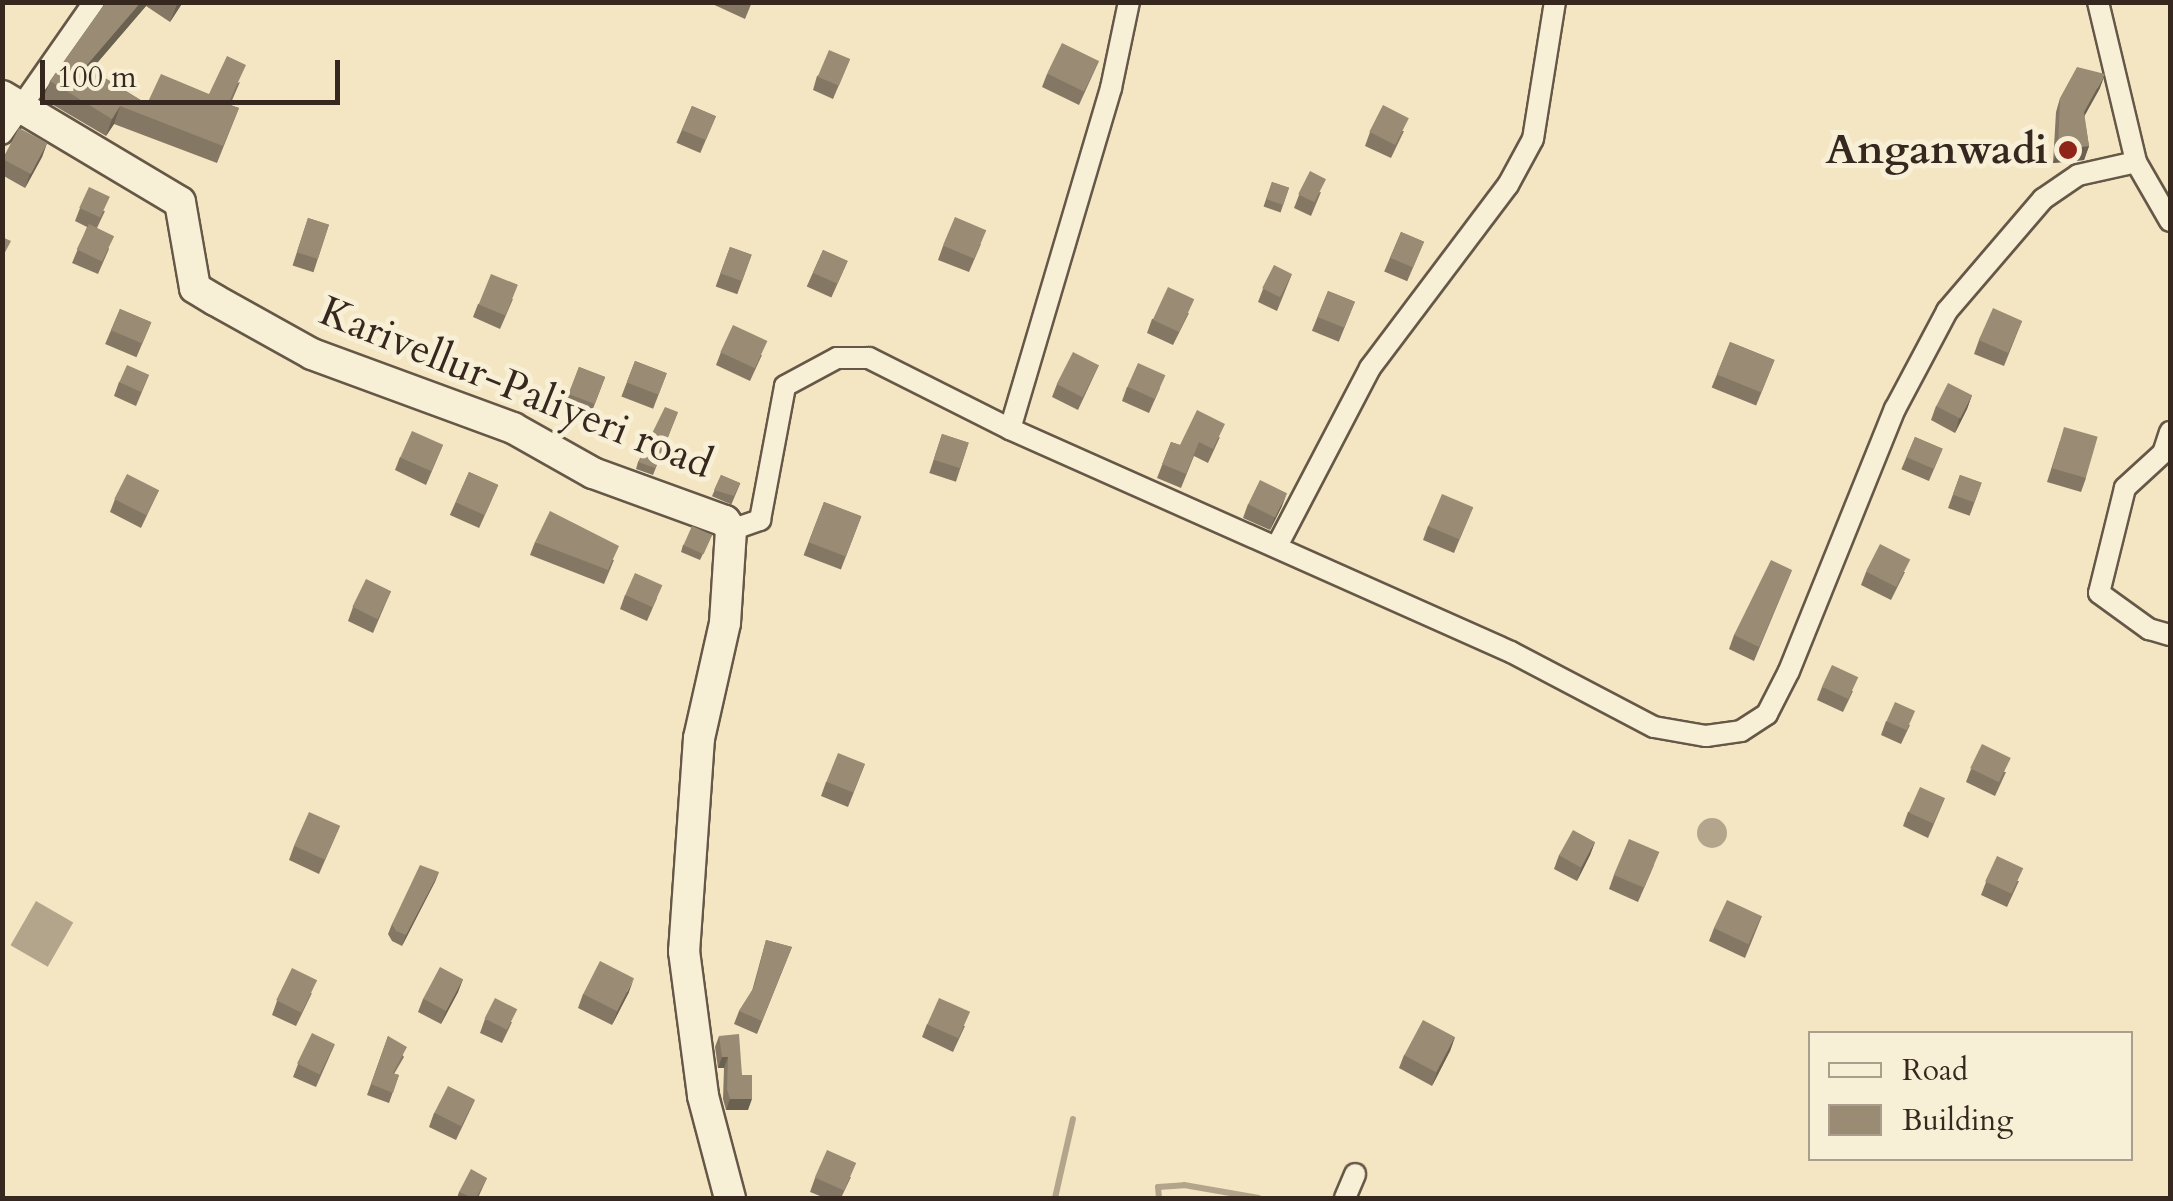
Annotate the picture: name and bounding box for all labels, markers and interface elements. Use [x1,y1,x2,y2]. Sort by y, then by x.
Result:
scale bar [45,40,345,102]
text: 100 m [57,57,137,98]
place label: Anganwadi [1826,125,2048,175]
marker: Anganwadi [2057,139,2079,161]
street label: Karivellur-Paliyeri road [312,286,720,490]
legend [1808,1031,2133,1161]
text: Road [1902,1050,1968,1091]
text: Building [1902,1100,2013,1141]

